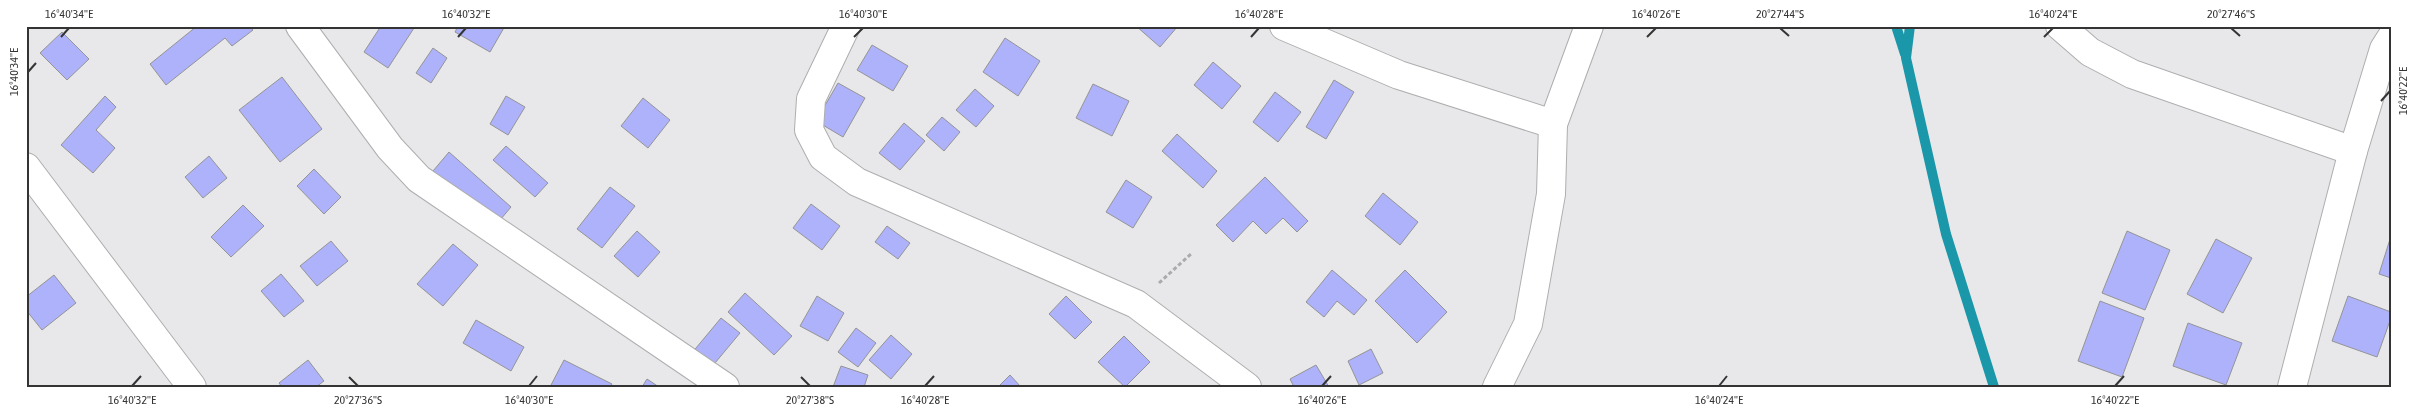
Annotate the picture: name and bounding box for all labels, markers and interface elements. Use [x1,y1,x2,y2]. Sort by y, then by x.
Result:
text: 16°40'34"E [45,7,93,21]
text: 16°40'32"E [442,7,490,21]
text: 16°40'30"E [839,7,887,21]
text: 16°40'28"E [1235,7,1283,21]
text: 16°40'26"E [1632,7,1680,21]
text: 20°27'44"S [1756,7,1804,21]
text: 16°40'24"E [2029,7,2077,21]
text: 20°27'46"S [2207,7,2255,21]
text: 16°40'34"E [7,48,21,96]
text: 16°40'22"E [2396,67,2410,115]
text: 16°40'32"E [108,393,156,407]
text: 20°27'36"S [334,393,382,407]
text: 16°40'30"E [505,393,553,407]
text: 20°27'38"S [786,393,834,407]
text: 16°40'28"E [901,393,949,407]
text: 16°40'26"E [1298,393,1346,407]
text: 16°40'24"E [1695,393,1743,407]
text: 16°40'22"E [2091,393,2139,407]

